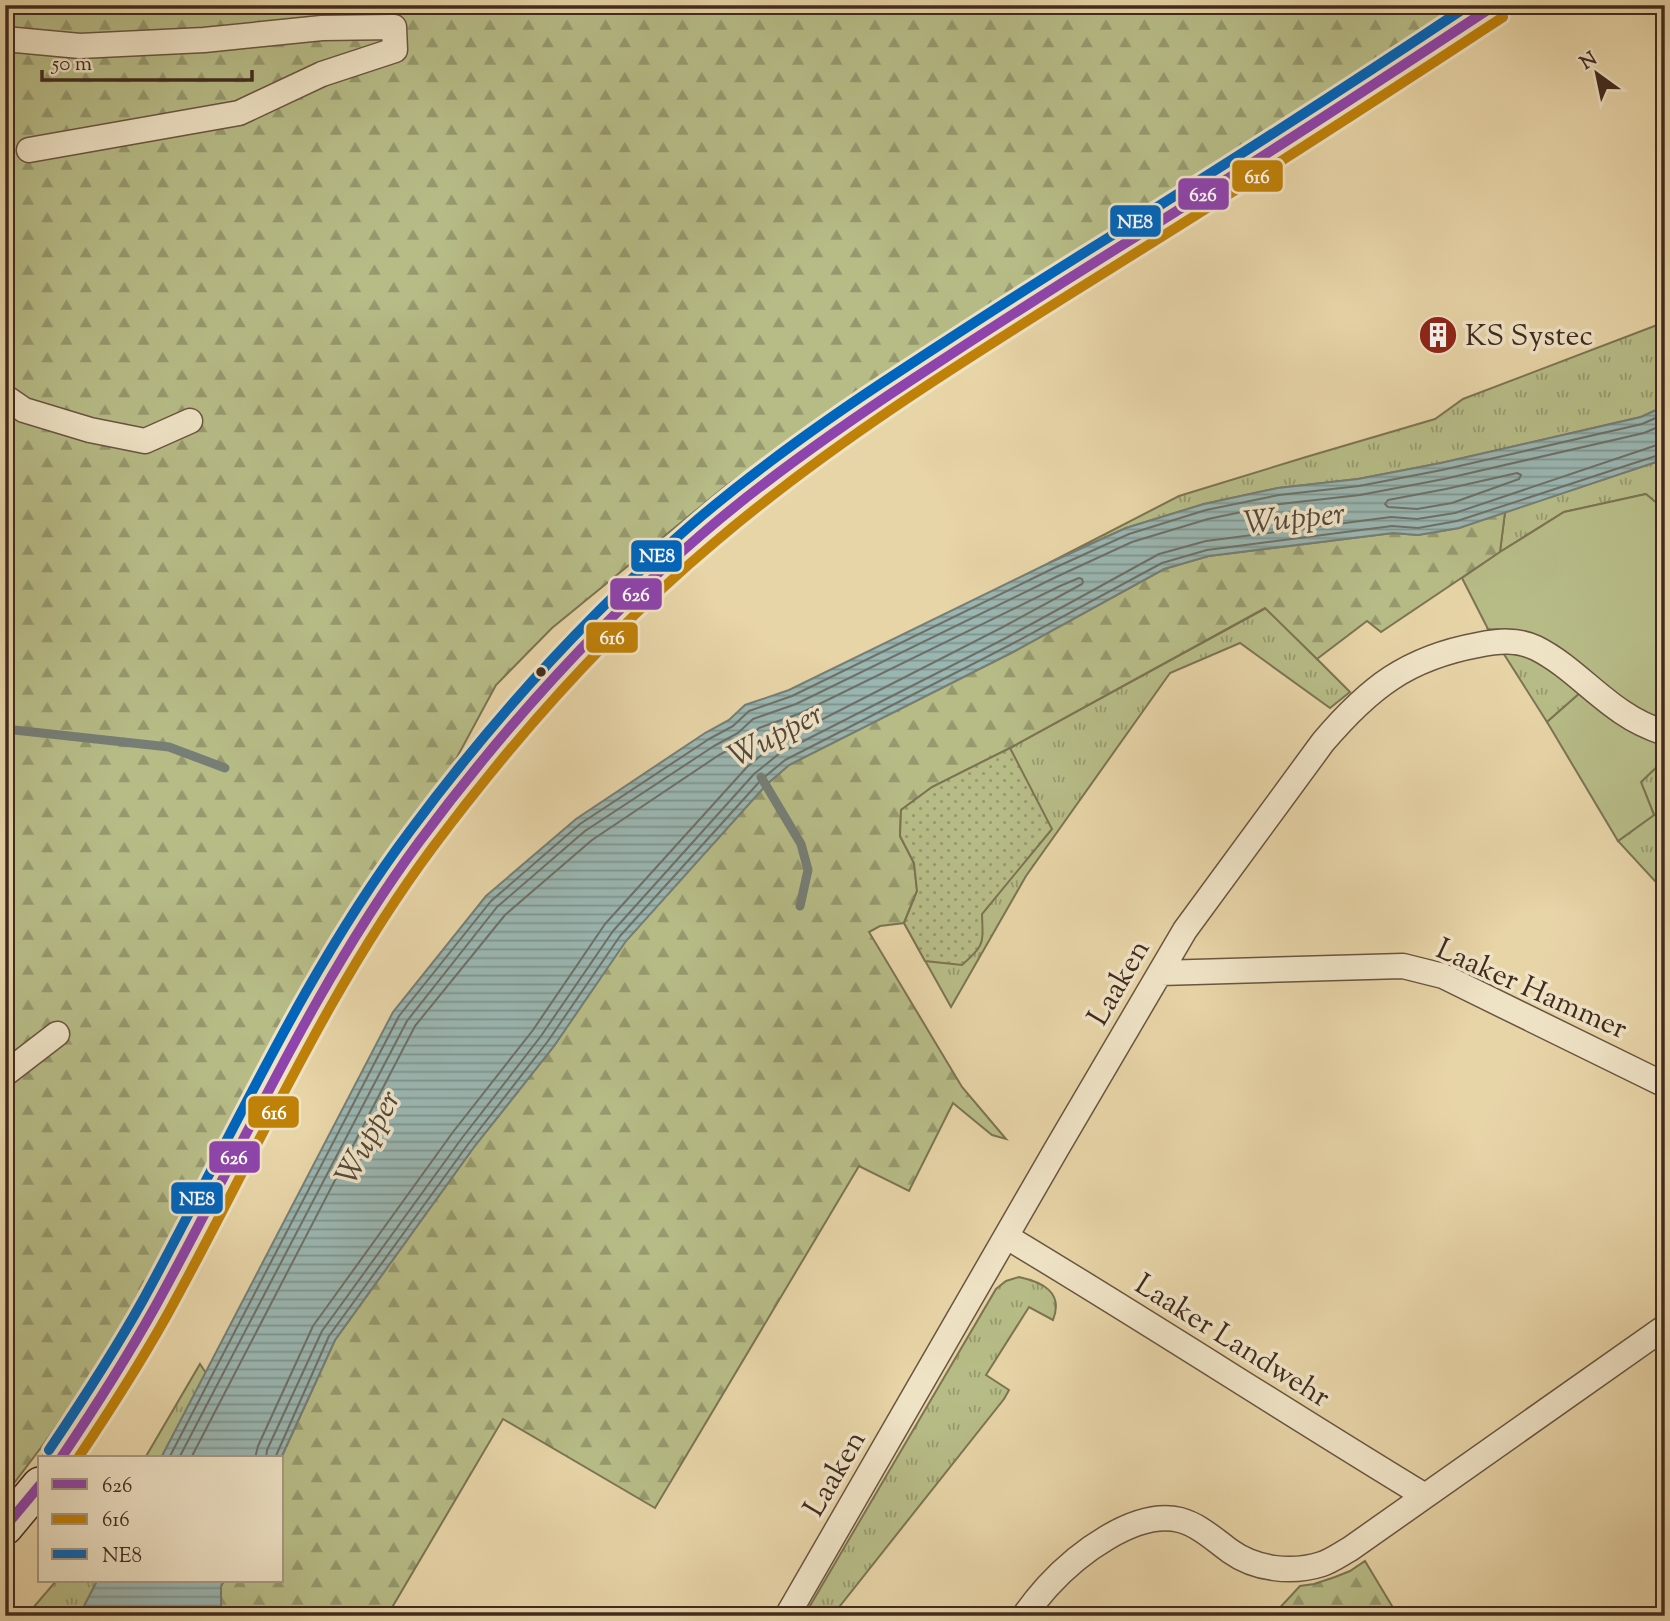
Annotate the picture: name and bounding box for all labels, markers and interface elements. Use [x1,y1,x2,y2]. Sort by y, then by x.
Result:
scale bar [42,38,252,82]
north arrow [1562,38,1632,108]
text: N [1575,46,1603,77]
text: 50 m [51,50,92,80]
line badge: 616 [1231,159,1284,193]
text: 616 [1244,165,1270,192]
line badge: 626 [1177,177,1230,211]
text: 626 [1189,183,1217,210]
line badge: NE8 [1109,204,1162,238]
text: NE8 [1117,210,1154,237]
building icon: KS Systec [1417,314,1459,356]
place label: KS Systec [1465,316,1593,359]
water label: Wupper [1241,492,1347,548]
line badge: NE8 [630,539,683,573]
text: NE8 [639,544,676,571]
line badge: 626 [609,577,663,611]
text: 626 [622,583,650,610]
line badge: 616 [585,621,639,654]
text: 616 [599,626,625,653]
unlabelled marker [534,665,548,679]
water label: Wupper [721,692,832,781]
street label: Laaker Hammer [1428,929,1633,1052]
street label: Laaken [1078,932,1162,1034]
water label: Wupper [325,1083,414,1194]
line badge: 616 [247,1095,300,1129]
text: 616 [261,1101,287,1128]
line badge: 626 [208,1140,261,1174]
text: 626 [220,1146,248,1173]
line badge: NE8 [170,1181,224,1215]
text: NE8 [179,1187,216,1214]
street label: Laaker Landwehr [1126,1265,1338,1419]
street label: Laaken [794,1423,878,1525]
legend [38,1456,284,1582]
text: 626 [102,1472,133,1502]
text: 616 [102,1506,130,1536]
text: NE8 [102,1542,142,1572]

